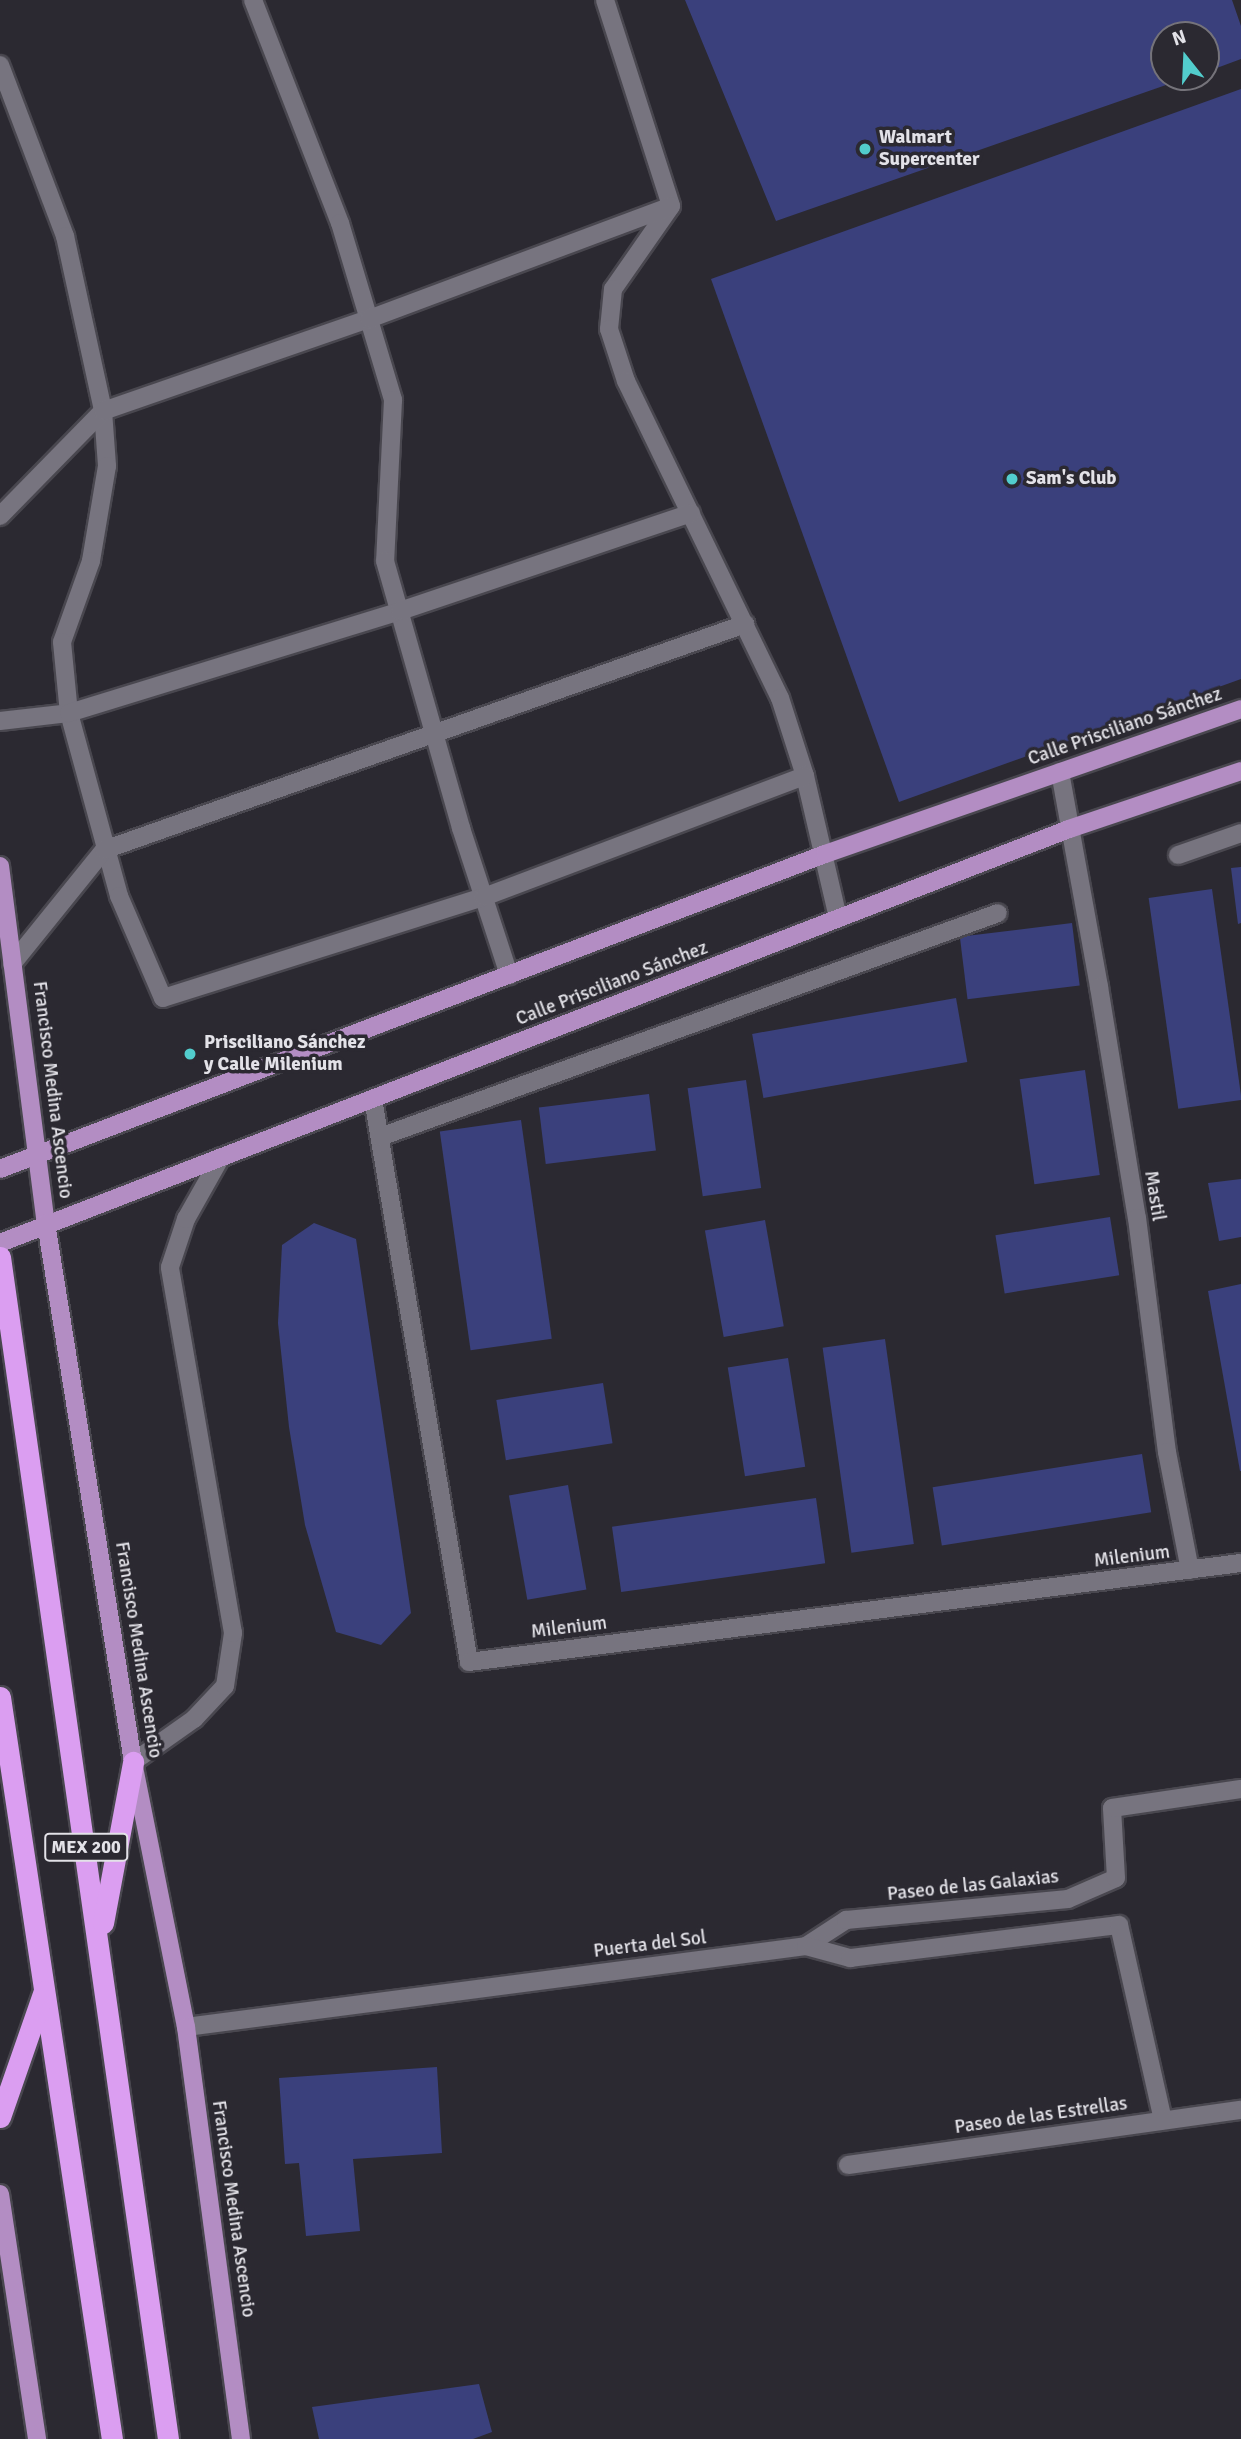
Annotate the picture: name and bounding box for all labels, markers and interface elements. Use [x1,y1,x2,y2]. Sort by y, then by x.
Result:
north arrow [1150,21,1220,91]
text: N [1169,24,1189,51]
place label: Walmart Supercenter [879,127,980,171]
marker: Walmart Supercenter [857,141,873,157]
place label: Sam's Club [1026,468,1117,490]
marker: Sam's Club [1004,471,1020,487]
street label: Calle Prisciliano Sánchez [1025,683,1225,771]
street label: Calle Prisciliano Sánchez [513,937,711,1031]
street label: Francisco Medina Ascencio [27,980,77,1200]
place label: Prisciliano Sánchez y Calle Milenium [204,1032,365,1076]
marker: Prisciliano Sánchez y Calle Milenium [182,1046,198,1062]
street label: Mastil [1139,1169,1169,1223]
street label: Francisco Medina Ascencio [110,1540,166,1760]
street label: Milenium [1093,1541,1171,1573]
street label: Milenium [530,1612,608,1644]
road number: MEX 200 [44,1832,128,1861]
street label: Paseo de las Galaxias [886,1866,1060,1906]
street label: Puerta del Sol [592,1927,708,1963]
street label: Paseo de las Estrellas [953,2093,1129,2139]
street label: Francisco Medina Ascencio [206,2099,260,2319]

